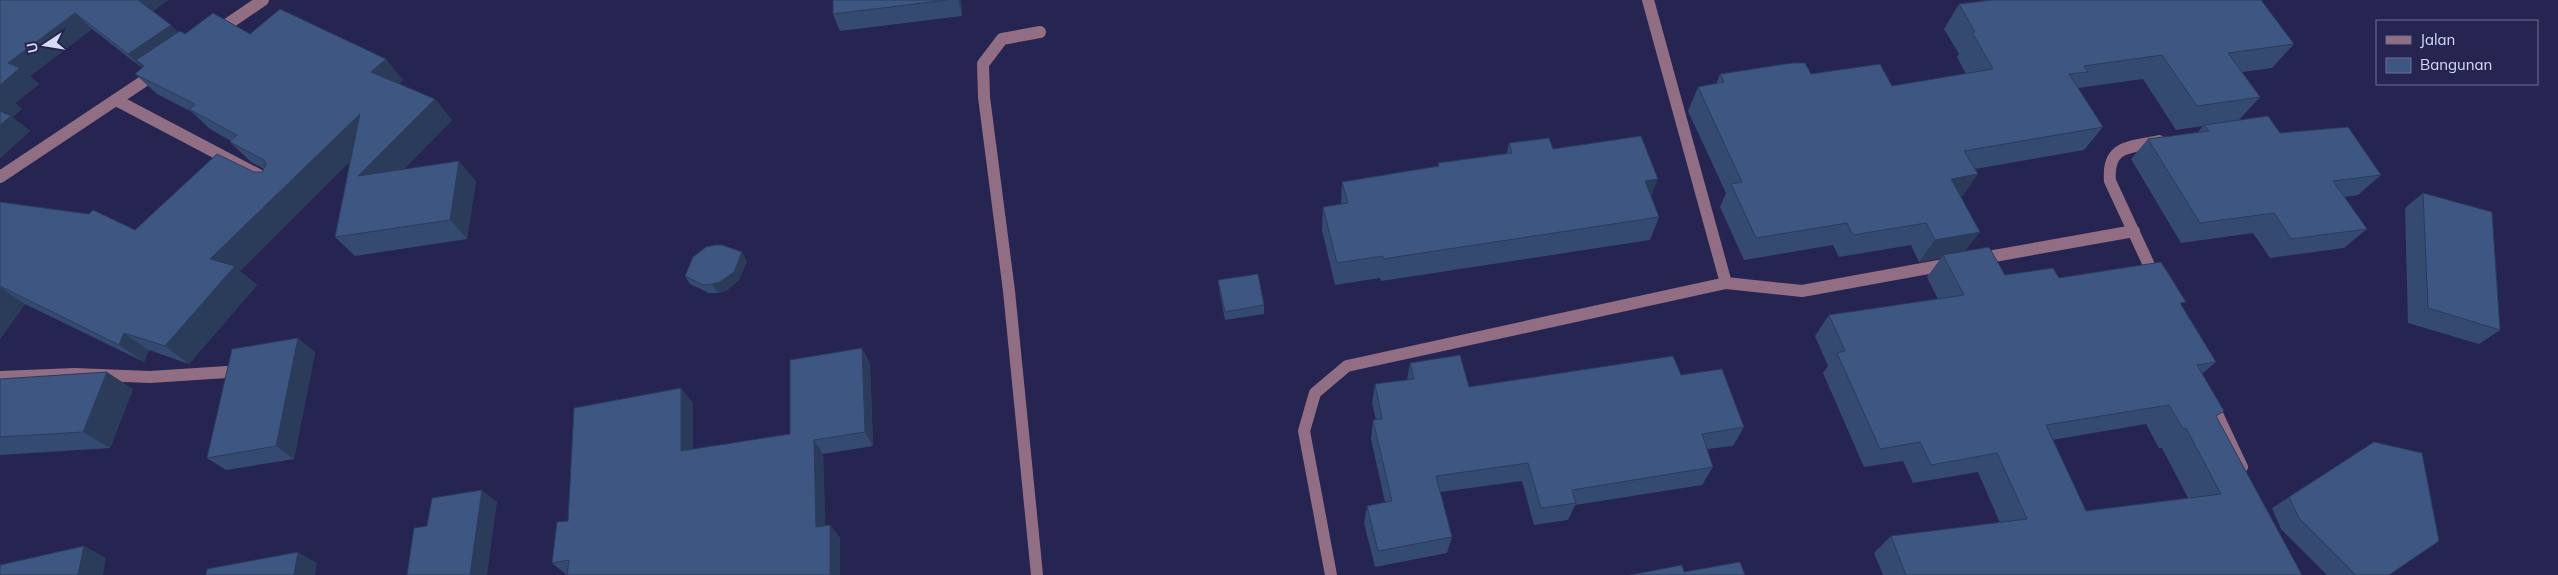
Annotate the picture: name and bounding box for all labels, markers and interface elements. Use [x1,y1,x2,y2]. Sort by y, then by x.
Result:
north arrow [20,20,70,70]
legend [2376,20,2538,85]
text: Jalan [2420,30,2455,49]
text: U [22,41,42,55]
text: Bangunan [2420,55,2492,74]

